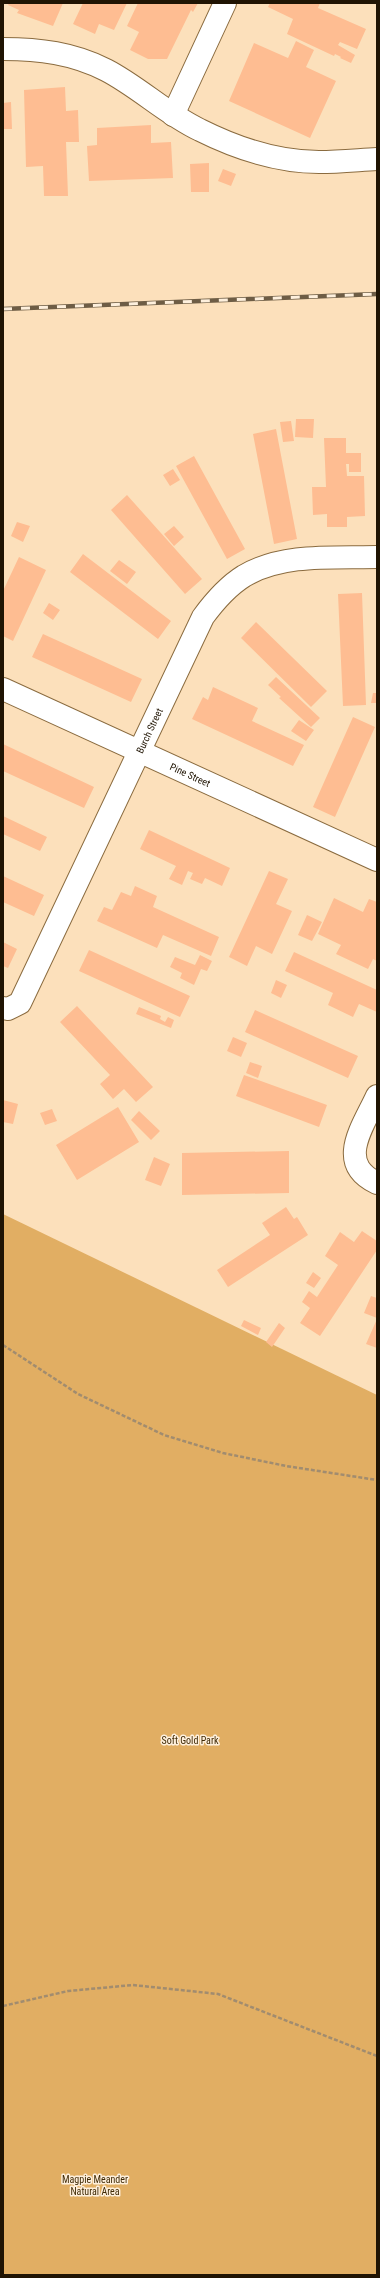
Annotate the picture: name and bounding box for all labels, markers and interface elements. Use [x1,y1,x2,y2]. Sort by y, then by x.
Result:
street label: Burch Street [134,706,165,755]
street label: Pine Street [168,761,212,789]
park label: Soft Gold Park [162,1735,219,1746]
park label: Magpie Meander Natural Area [62,2174,128,2197]

